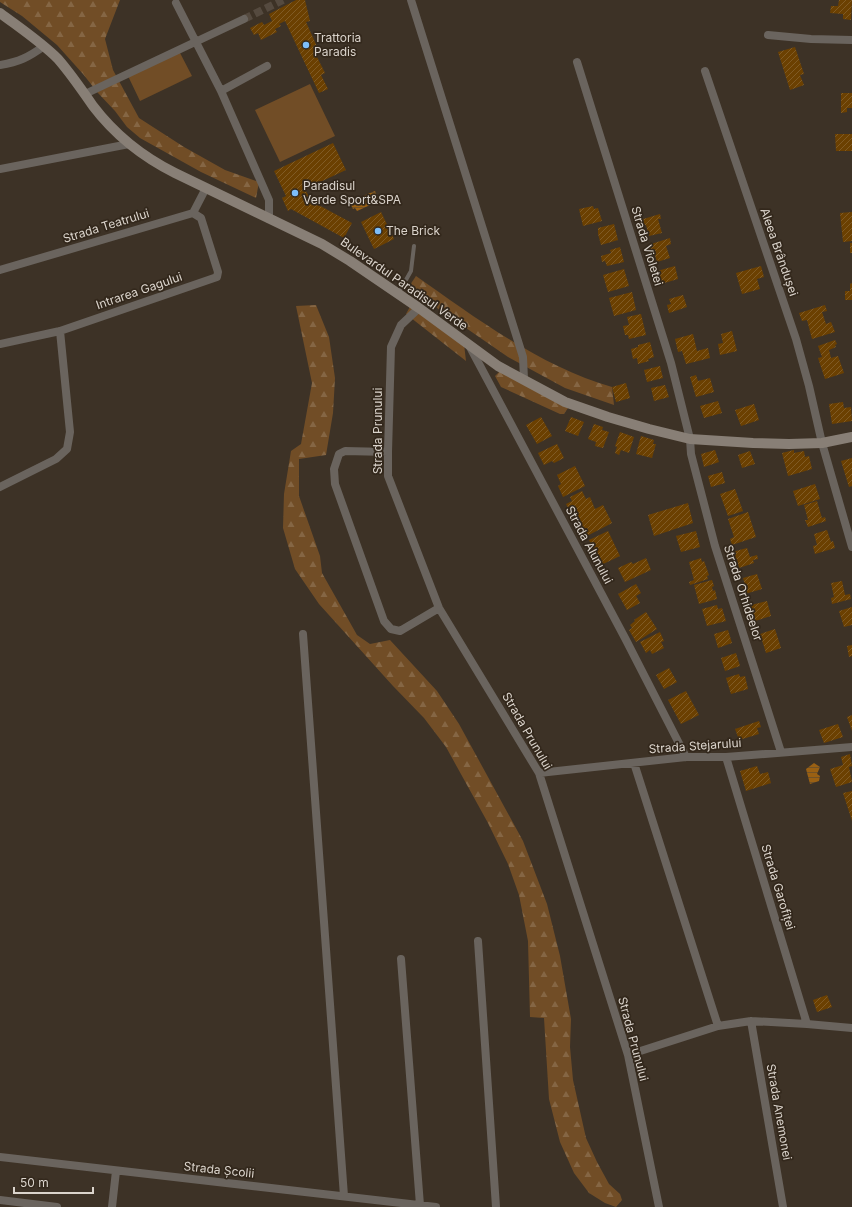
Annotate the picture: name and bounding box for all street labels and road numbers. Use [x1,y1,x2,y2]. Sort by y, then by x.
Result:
street label: Strada Violetei [628,204,667,288]
street label: Strada Teatrului [61,205,151,246]
street label: Aleea Brândușei [757,206,802,298]
street label: Bulevardul Paradisul Verde [338,234,471,333]
street label: Intrarea Gagului [94,269,184,312]
street label: Strada Prunului [370,388,385,474]
street label: Strada Alunului [563,503,616,586]
street label: Strada Orhideelor [721,543,766,643]
street label: Strada Prunului [499,689,556,772]
street label: Strada Stejarului [648,735,742,756]
street label: Strada Garofiței [758,842,799,932]
street label: Strada Prunului [615,995,652,1083]
street label: Strada Anemonei [764,1063,795,1161]
street label: Strada Școlii [183,1158,255,1181]

